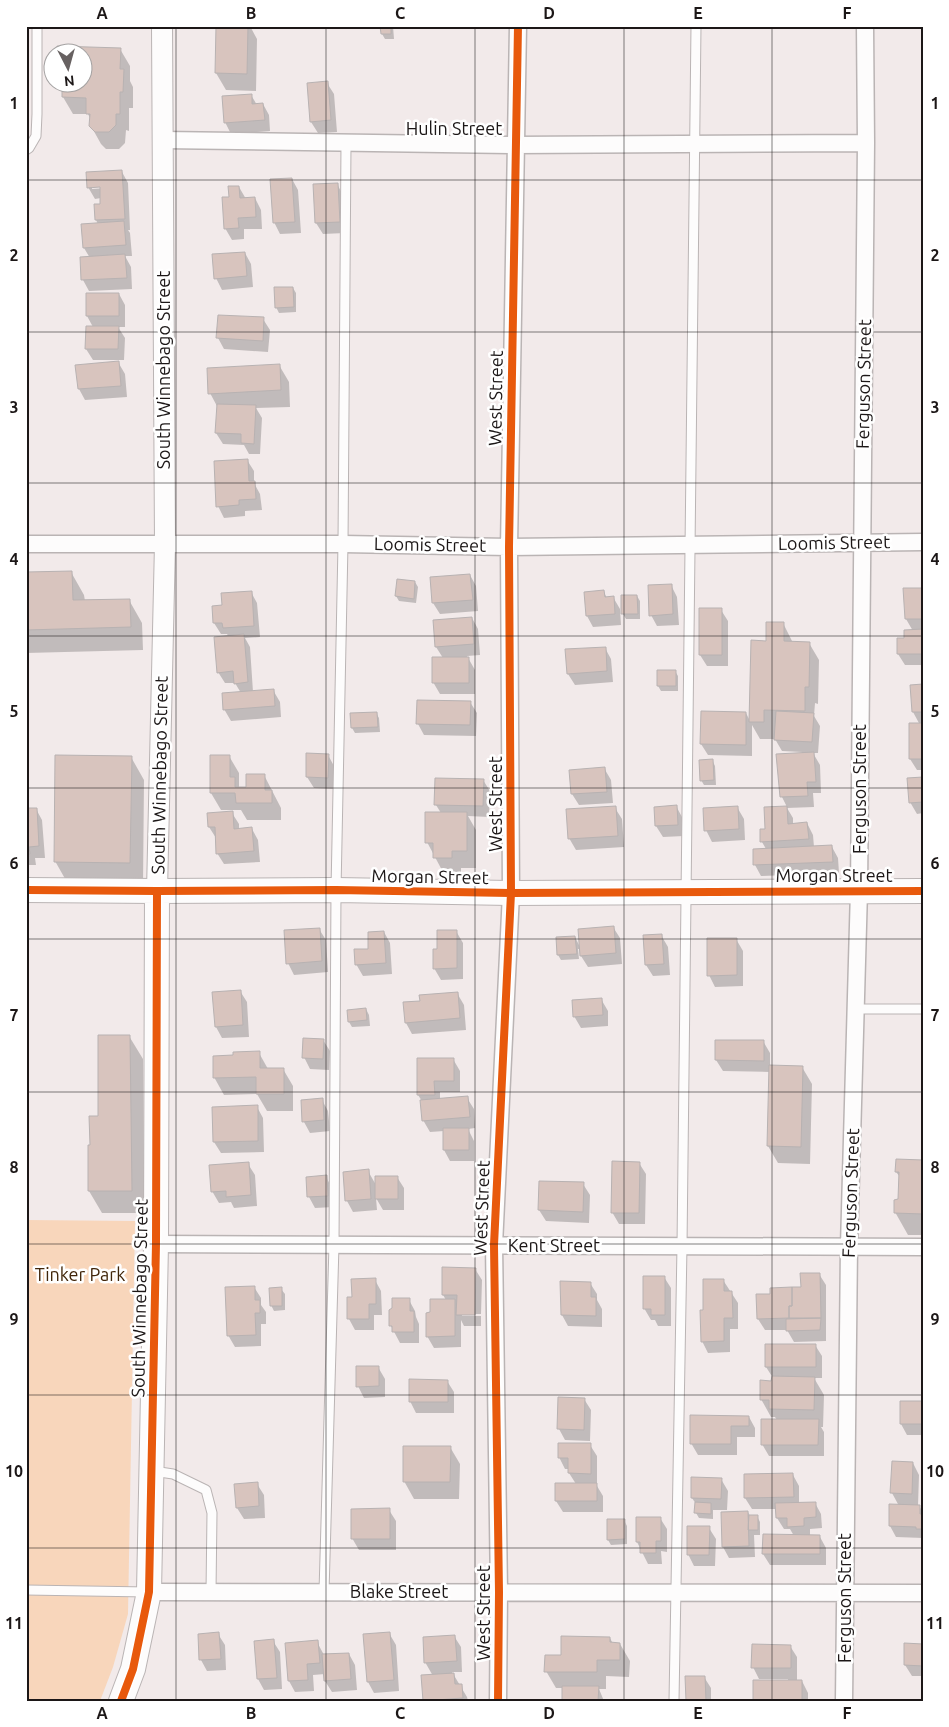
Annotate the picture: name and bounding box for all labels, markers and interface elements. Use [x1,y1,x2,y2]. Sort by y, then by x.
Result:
text: A [96,4,108,22]
text: B [246,4,256,22]
text: C [395,4,405,22]
text: D [543,4,555,22]
text: E [693,4,703,22]
text: F [843,4,852,22]
north arrow [42,42,92,92]
text: N [63,72,75,89]
text: 1 [9,94,19,112]
text: 1 [930,94,940,112]
street label: Hulin Street [406,118,502,138]
text: 2 [9,246,19,264]
text: 2 [930,246,940,264]
street label: South Winnebago Street [153,271,173,469]
street label: Ferguson Street [852,319,874,449]
street label: West Street [484,350,506,446]
text: 3 [9,398,19,416]
text: 3 [930,398,940,416]
street label: Loomis Street [778,531,890,553]
street label: Loomis Street [374,533,486,555]
text: 4 [9,550,19,568]
text: 4 [930,550,940,568]
street label: South Winnebago Street [147,676,171,874]
text: 5 [9,702,19,720]
text: 5 [930,702,940,720]
street label: Ferguson Street [849,724,869,854]
street label: West Street [485,756,505,852]
text: 6 [9,854,19,872]
text: 6 [930,854,940,872]
street label: Morgan Street [371,865,489,887]
street label: Morgan Street [775,865,893,885]
text: 7 [9,1006,19,1024]
text: 7 [930,1006,940,1024]
street label: Ferguson Street [838,1128,862,1258]
text: 8 [9,1158,19,1176]
text: 8 [930,1158,940,1176]
street label: West Street [469,1160,493,1256]
street label: South Winnebago Street [127,1199,151,1397]
street label: Kent Street [508,1235,600,1255]
park label: Tinker Park [35,1264,125,1284]
text: 9 [9,1310,19,1328]
text: 9 [930,1310,940,1328]
text: 10 [5,1462,23,1480]
text: 10 [926,1462,944,1480]
street label: Ferguson Street [834,1533,854,1663]
street label: West Street [473,1565,493,1661]
street label: Blake Street [350,1581,448,1601]
text: 11 [5,1614,23,1632]
text: 11 [926,1614,944,1632]
text: A [96,1704,108,1722]
text: B [246,1704,256,1722]
text: C [395,1704,405,1722]
text: D [543,1704,555,1722]
text: E [693,1704,703,1722]
text: F [843,1704,852,1722]

